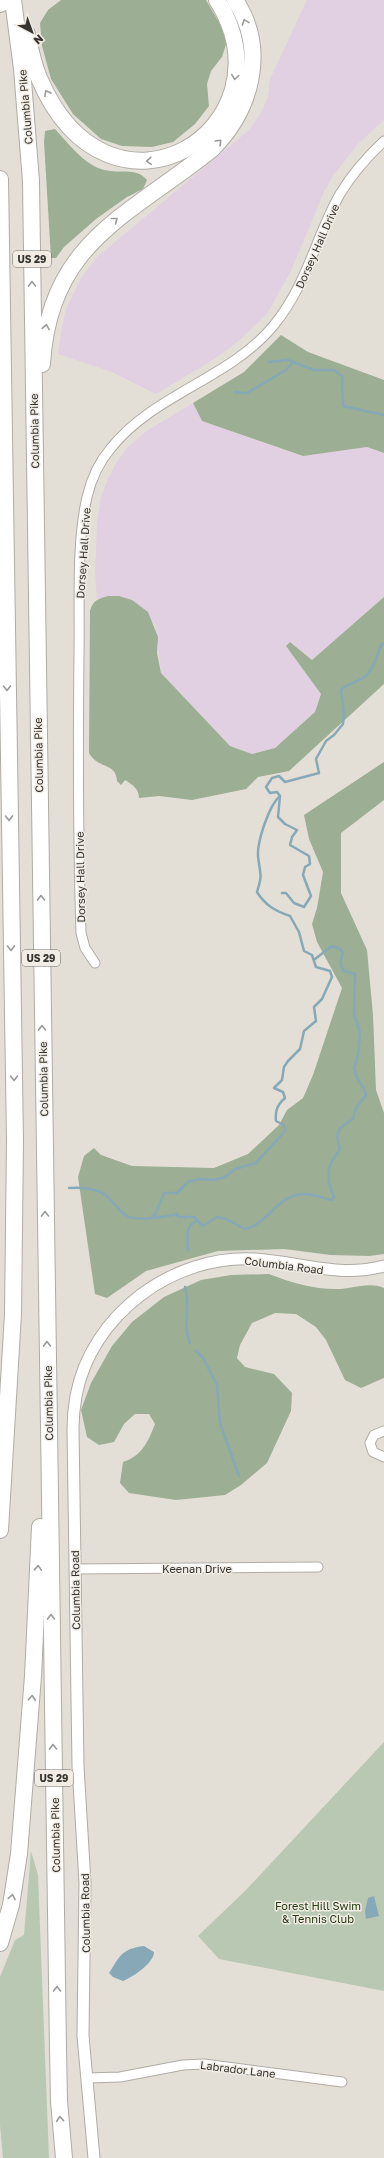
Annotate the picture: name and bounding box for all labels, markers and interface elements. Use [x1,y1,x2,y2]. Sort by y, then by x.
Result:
north arrow [12,12,52,52]
one-way arrow [242,18,250,25]
text: N [31,32,46,48]
street label: Columbia Pike [15,69,35,145]
one-way arrow [231,74,240,80]
one-way arrow [44,90,51,98]
one-way arrow [214,139,222,147]
one-way arrow [146,157,152,166]
street label: Dorsey Hall Drive [293,202,341,290]
one-way arrow [111,218,118,225]
road number: US 29 [13,251,51,267]
one-way arrow [28,281,36,287]
one-way arrow [42,324,50,330]
street label: Columbia Pike [27,393,41,469]
street label: Dorsey Hall Drive [73,507,93,599]
one-way arrow [3,685,11,691]
street label: Columbia Pike [31,717,45,793]
one-way arrow [5,815,13,821]
street label: Dorsey Hall Drive [73,831,87,923]
one-way arrow [36,895,45,901]
one-way arrow [7,945,16,951]
road number: US 29 [22,950,60,966]
one-way arrow [38,1025,46,1031]
street label: Columbia Pike [36,1041,50,1117]
one-way arrow [9,1075,18,1081]
one-way arrow [41,1211,49,1217]
street label: Columbia Road [244,1254,324,1276]
one-way arrow [43,1341,52,1347]
street label: Columbia Pike [41,1365,55,1441]
street label: Columbia Road [68,1550,82,1630]
street label: Keenan Drive [162,1562,232,1575]
one-way arrow [34,1565,43,1571]
one-way arrow [47,1614,55,1620]
one-way arrow [27,1695,36,1701]
one-way arrow [49,1744,57,1750]
road number: US 29 [35,1770,73,1786]
street label: Columbia Pike [48,1797,62,1873]
street label: Columbia Road [78,1873,92,1953]
one-way arrow [8,1894,16,1900]
park label: Forest Hill Swim & Tennis Club [275,1899,361,1925]
one-way arrow [53,1986,61,1992]
street label: Labrador Lane [200,2058,276,2080]
one-way arrow [56,2116,65,2122]

